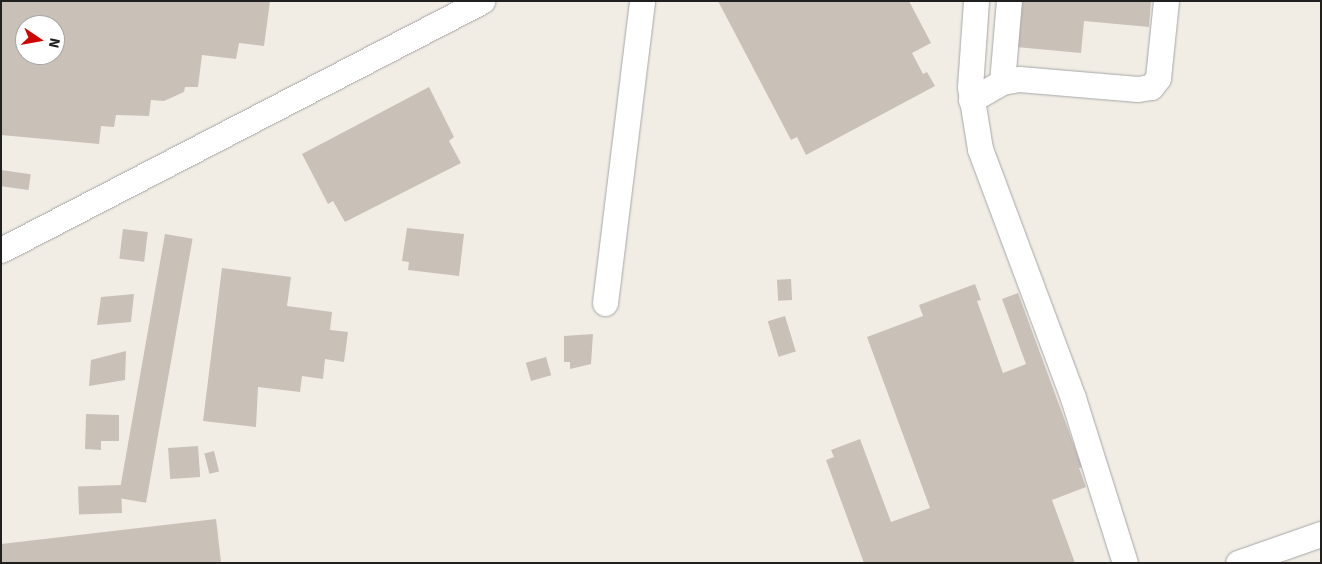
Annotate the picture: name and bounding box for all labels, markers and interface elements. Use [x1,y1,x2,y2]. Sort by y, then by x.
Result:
north arrow [15,15,65,65]
text: N [45,36,64,50]

